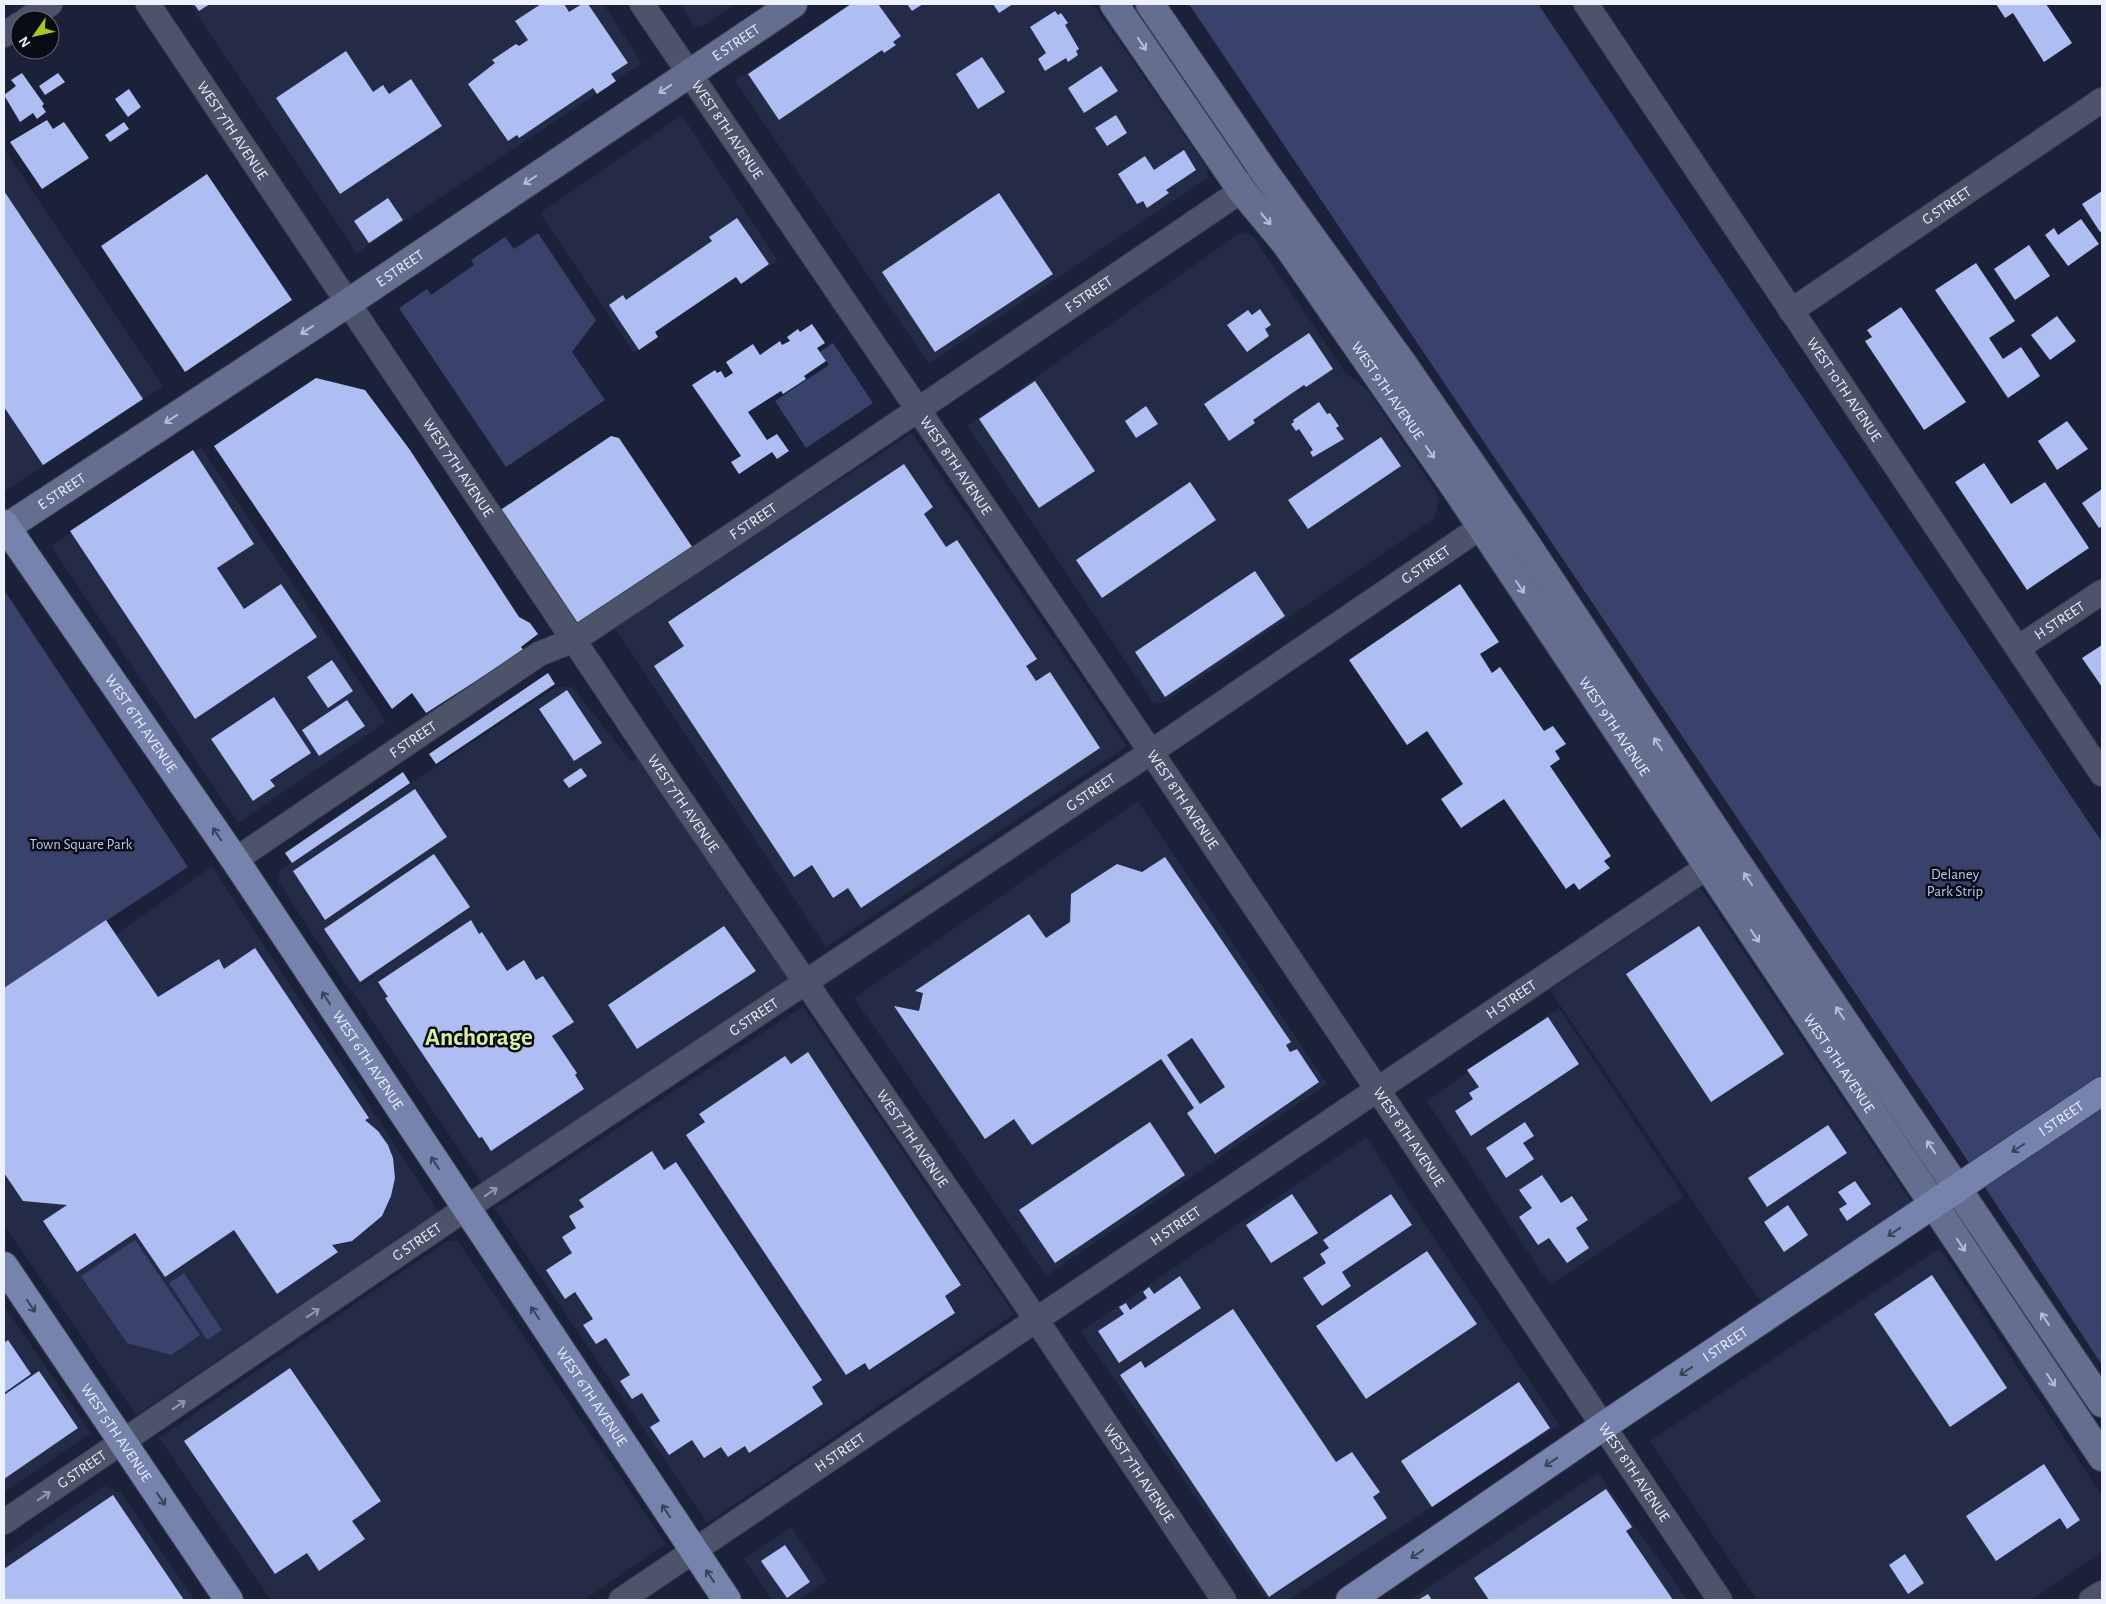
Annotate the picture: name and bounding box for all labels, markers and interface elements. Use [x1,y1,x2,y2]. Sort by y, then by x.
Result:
north arrow [10,10,60,60]
street label: E STREET [709,21,763,64]
text: N [17,34,34,50]
one-way arrow [1137,37,1147,51]
street label: WEST 8TH AVENUE [689,78,766,182]
street label: WEST 7TH AVENUE [194,79,271,182]
one-way arrow [658,84,672,94]
one-way arrow [523,175,537,185]
street label: G STREET [1919,183,1974,227]
one-way arrow [1260,213,1271,226]
street label: E STREET [373,247,427,290]
street label: F STREET [1062,273,1115,315]
one-way arrow [300,324,314,335]
street label: WEST 10TH AVENUE [1804,335,1884,444]
street label: WEST 9TH AVENUE [1349,339,1427,442]
street label: WEST 8TH AVENUE [917,413,995,517]
one-way arrow [165,414,179,424]
street label: WEST 7TH AVENUE [420,416,496,520]
one-way arrow [1425,445,1435,459]
street label: E STREET [35,470,89,512]
street label: F STREET [727,500,780,542]
street label: G STREET [1398,542,1454,587]
one-way arrow [1515,580,1525,594]
street label: H STREET [2032,598,2088,642]
street label: WEST 6TH AVENUE [102,672,180,775]
street label: WEST 9TH AVENUE [1576,674,1653,778]
street label: F STREET [387,718,440,761]
one-way arrow [1653,737,1663,751]
street label: WEST 8TH AVENUE [1144,747,1221,852]
street label: WEST 7TH AVENUE [645,752,722,855]
street label: G STREET [1063,770,1119,814]
one-way arrow [212,827,222,841]
park label: Town Square Park [30,837,133,852]
park label: Delaney Park Strip [1927,867,1983,899]
one-way arrow [1743,872,1753,886]
one-way arrow [1750,929,1760,943]
street label: H STREET [1483,977,1540,1021]
one-way arrow [321,992,331,1006]
street label: G STREET [726,995,782,1038]
one-way arrow [1835,1006,1845,1020]
street label: WEST 6TH AVENUE [330,1008,406,1112]
street label: WEST 9TH AVENUE [1801,1011,1877,1115]
district label: Anchorage [425,1025,533,1050]
street label: WEST 8TH AVENUE [1371,1085,1448,1189]
street label: WEST 7TH AVENUE [874,1087,951,1190]
street label: I STREET [2036,1098,2087,1139]
one-way arrow [1926,1141,1936,1155]
one-way arrow [2011,1143,2025,1153]
one-way arrow [430,1156,440,1170]
one-way arrow [484,1187,498,1197]
street label: H STREET [1148,1203,1204,1248]
street label: G STREET [390,1219,445,1264]
one-way arrow [1887,1227,1901,1237]
one-way arrow [1956,1237,1966,1251]
one-way arrow [26,1299,36,1313]
one-way arrow [529,1306,540,1320]
one-way arrow [306,1308,320,1318]
one-way arrow [2040,1313,2050,1327]
street label: I STREET [1700,1323,1751,1365]
street label: WEST 6TH AVENUE [554,1344,630,1449]
one-way arrow [1679,1366,1693,1376]
one-way arrow [2046,1373,2056,1387]
street label: WEST 5TH AVENUE [78,1381,155,1484]
one-way arrow [172,1400,186,1410]
street label: WEST 8TH AVENUE [1596,1420,1673,1524]
street label: WEST 7TH AVENUE [1101,1421,1177,1525]
street label: H STREET [812,1430,868,1475]
street label: G STREET [54,1447,110,1491]
one-way arrow [1545,1457,1559,1467]
one-way arrow [37,1490,51,1500]
one-way arrow [156,1492,166,1506]
one-way arrow [661,1504,671,1518]
one-way arrow [1411,1549,1425,1559]
one-way arrow [705,1569,715,1583]

